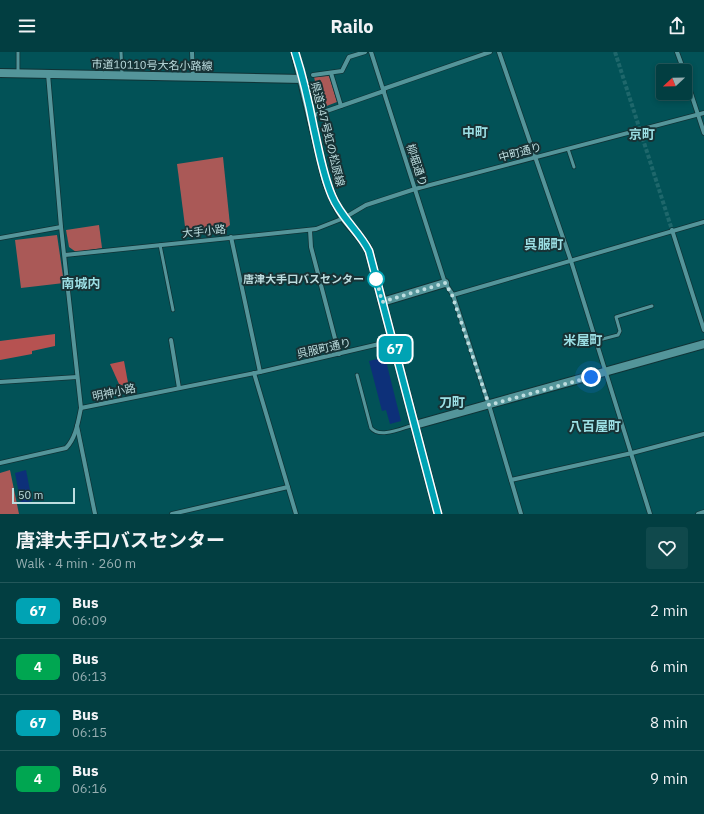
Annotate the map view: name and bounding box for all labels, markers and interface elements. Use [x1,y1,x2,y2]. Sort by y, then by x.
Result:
icon: menu [16,15,38,37]
text: Railo [331,15,373,38]
icon: share [666,15,688,37]
street label: 市道10110号大名小路線 [91,57,213,73]
north arrow [656,64,692,100]
map controls [656,64,692,100]
street label: 県道347号虹の松原線 [308,80,348,188]
district label: 中町 [462,124,488,141]
district label: 京町 [629,126,655,143]
street label: 中町通り [497,140,543,164]
street label: 柳堀通り [404,142,430,188]
street label: 大手小路 [181,222,227,240]
district label: 呉服町 [524,236,564,253]
marker: 唐津大手口バスセンター [367,270,385,288]
place label: 唐津大手口バスセンター [243,272,364,286]
district label: 南城内 [61,275,101,292]
district label: 米屋町 [563,332,603,349]
street label: 呉服町通り [296,335,352,361]
line badge: 67 [377,336,413,362]
text: 67 [387,340,403,358]
your location [581,367,601,387]
street label: 明神小路 [91,381,137,403]
district label: 刀町 [439,394,465,411]
district label: 八百屋町 [569,418,621,435]
scale bar [12,486,75,505]
text: 50 m [18,488,43,502]
button: heart [646,527,688,569]
text: 唐津大手口バスセンター [16,528,225,552]
text: Walk · 4 min · 260 m [16,555,136,572]
text: Bus [72,593,99,612]
text: 2 min [650,601,688,620]
text: 67 [30,602,46,620]
text: 06:09 [72,612,107,629]
text: Bus [72,649,99,668]
text: 6 min [650,657,688,676]
text: 4 [34,658,42,676]
text: 06:13 [72,668,107,685]
text: Bus [72,705,99,724]
text: 8 min [650,713,688,732]
text: 67 [30,714,46,732]
text: 06:15 [72,724,107,741]
text: Bus [72,761,99,780]
text: 9 min [650,769,688,788]
text: 4 [34,770,42,788]
text: 06:16 [72,780,107,797]

